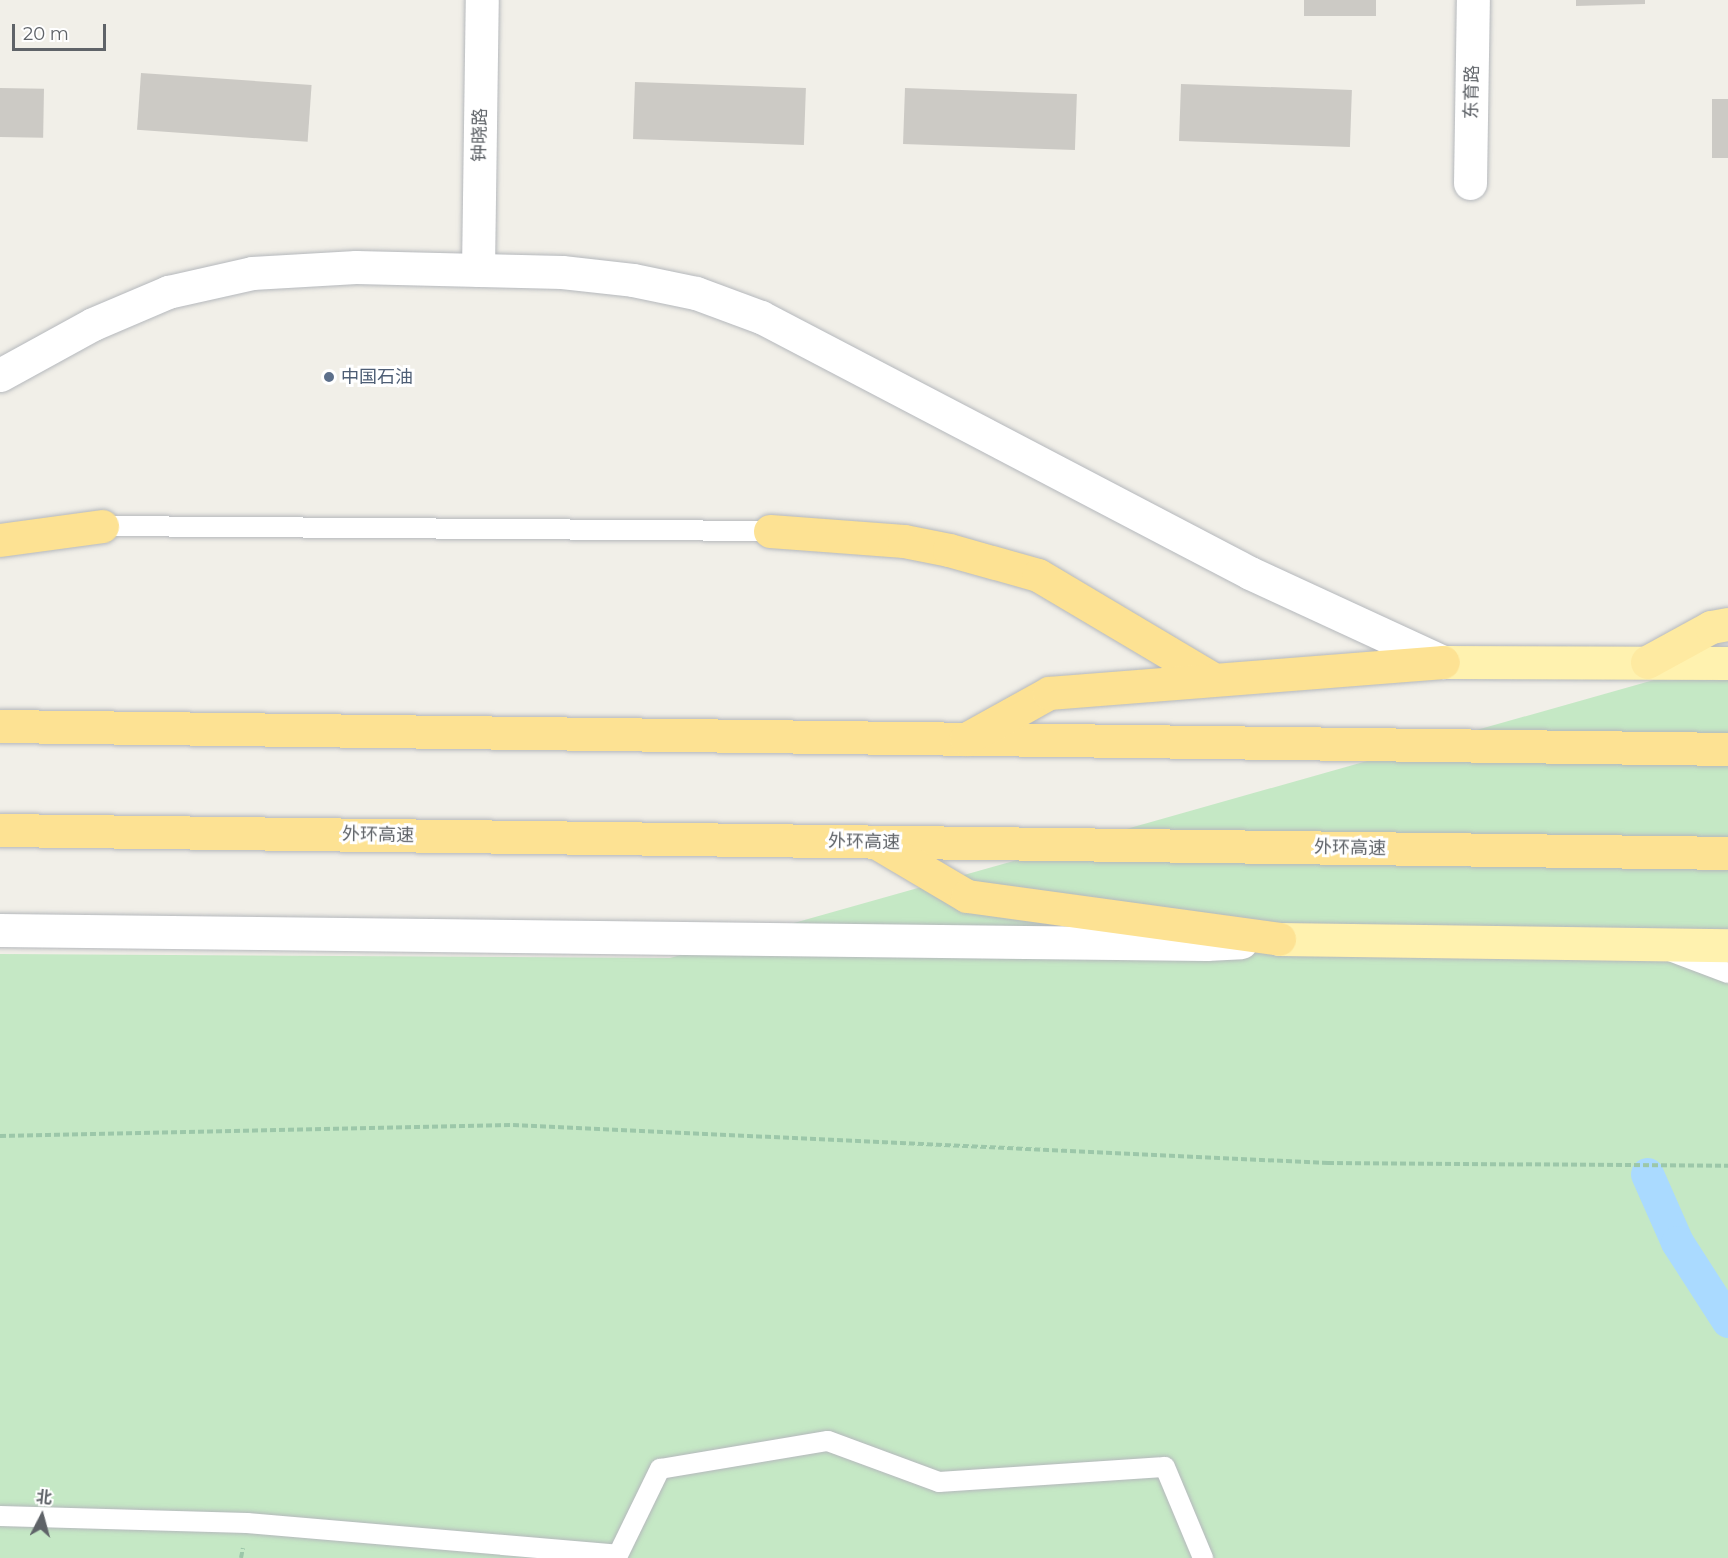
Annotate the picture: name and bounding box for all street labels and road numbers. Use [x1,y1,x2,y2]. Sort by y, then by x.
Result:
street label: 东育路 [1461,65,1483,119]
street label: 钟晓路 [469,108,491,162]
street label: 外环高速 [342,824,414,846]
street label: 外环高速 [828,831,900,853]
street label: 外环高速 [1314,837,1386,859]

